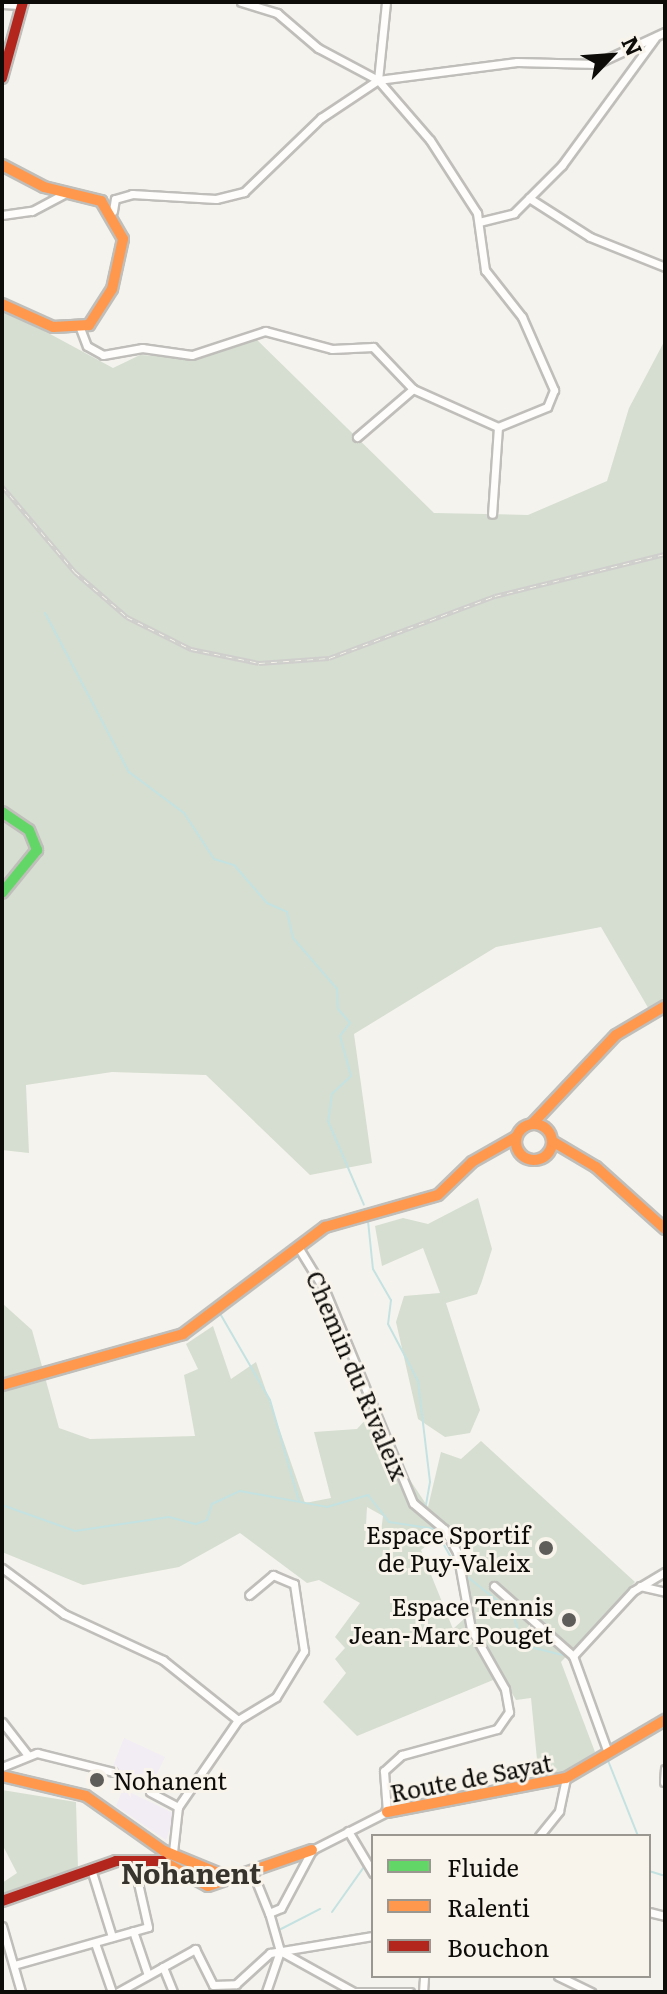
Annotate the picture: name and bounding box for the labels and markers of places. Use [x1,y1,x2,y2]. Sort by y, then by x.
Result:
place label: Espace Sportif de Puy-Valeix [366,1520,530,1576]
marker: Espace Sportif de Puy-Valeix [537,1539,555,1557]
place label: Espace Tennis Jean-Marc Pouget [349,1592,553,1648]
marker: Espace Tennis Jean-Marc Pouget [560,1611,578,1629]
place label: Nohanent [113,1766,227,1794]
marker: Nohanent [88,1771,106,1789]

